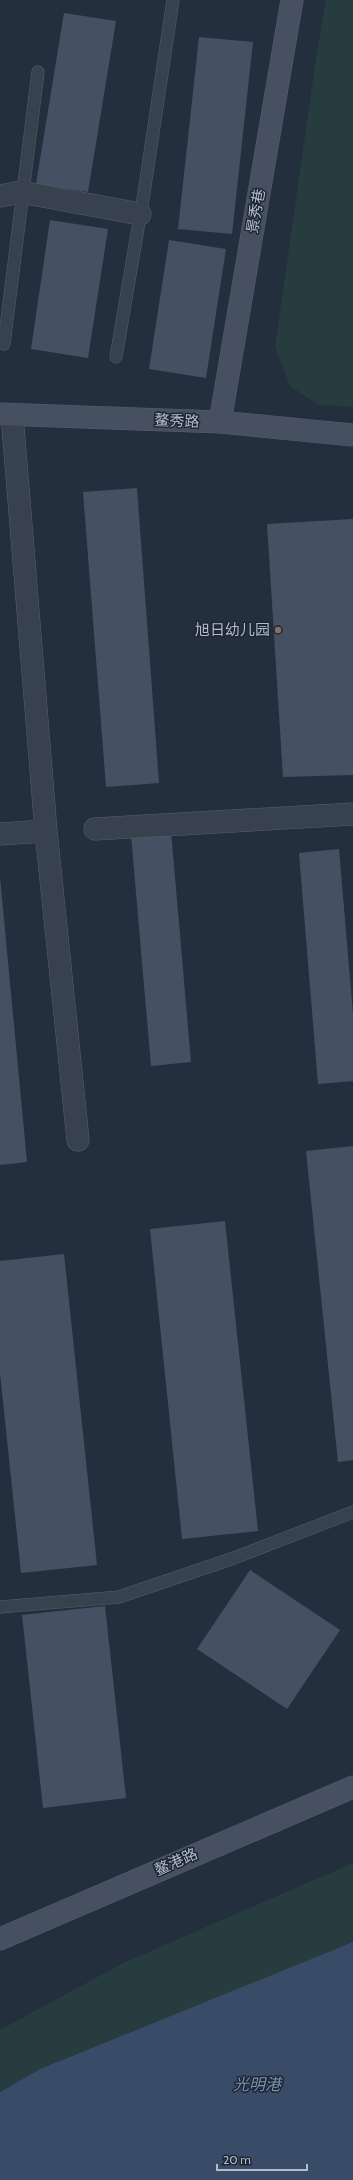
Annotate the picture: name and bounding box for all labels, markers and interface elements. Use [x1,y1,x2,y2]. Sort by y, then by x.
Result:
street label: 景秀巷 [243,187,269,235]
street label: 鳌秀路 [154,411,200,431]
place label: 旭日幼儿园 [195,621,270,639]
marker: 旭日幼儿园 [273,625,283,635]
street label: 鳌港路 [152,1845,200,1879]
water label: 光明港 [233,2075,283,2094]
scale bar [217,2146,307,2172]
text: 20 m [223,2152,251,2167]

